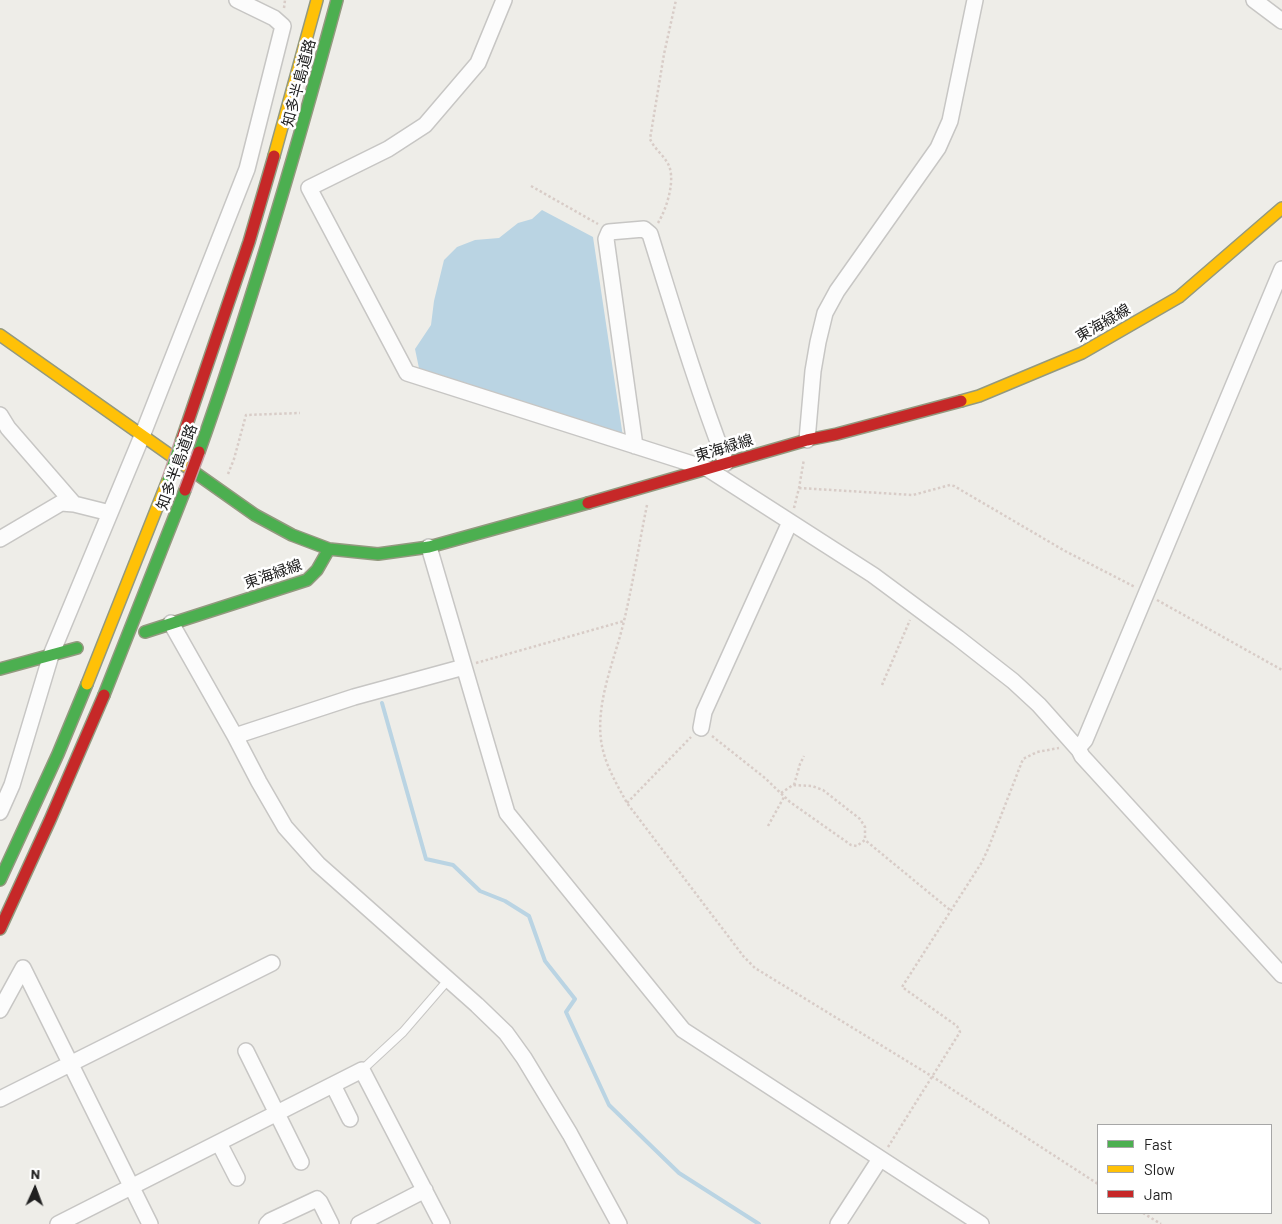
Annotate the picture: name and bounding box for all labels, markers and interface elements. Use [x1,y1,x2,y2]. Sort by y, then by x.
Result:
street label: 知多半島道路 [279,37,319,129]
street label: 東海緑線 [1073,300,1133,346]
street label: 知多半島道路 [153,422,201,512]
street label: 東海緑線 [693,431,755,465]
street label: 東海緑線 [242,556,304,592]
legend [1097,1124,1272,1214]
text: Fast [1144,1135,1172,1153]
text: Slow [1144,1160,1175,1178]
north arrow [10,1164,60,1214]
text: N [31,1165,40,1182]
text: Jam [1144,1185,1173,1203]

